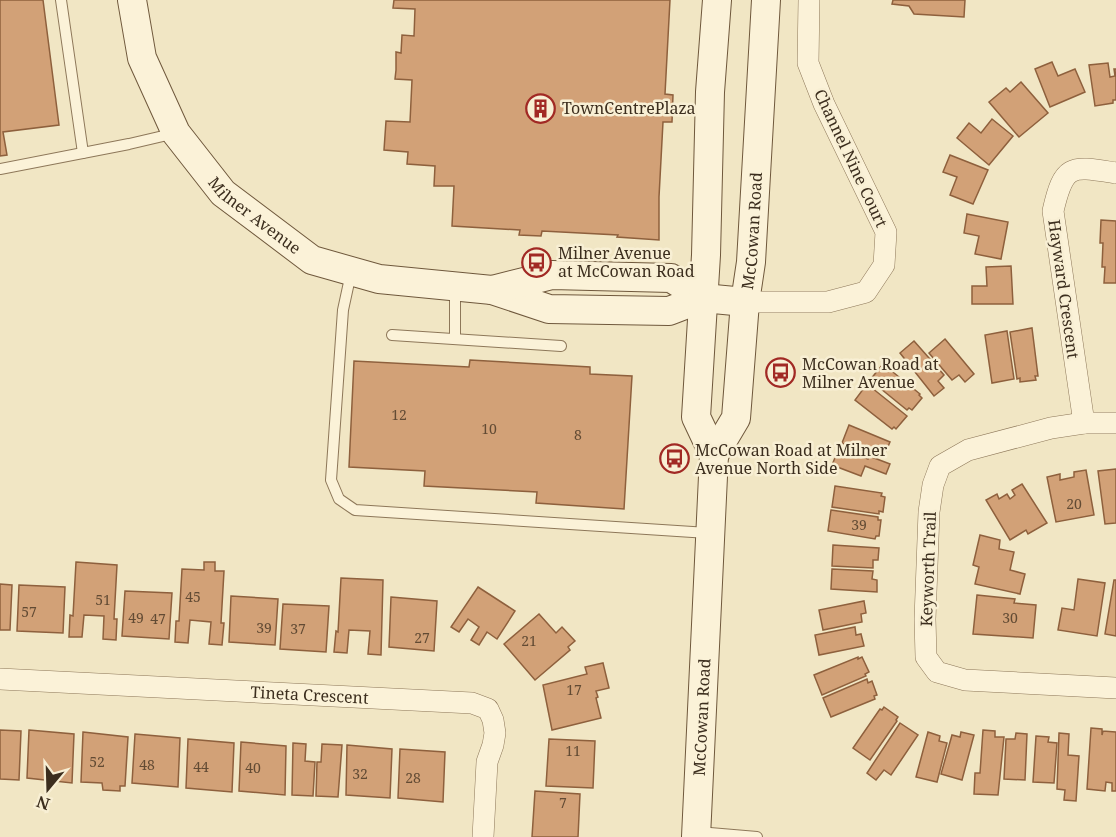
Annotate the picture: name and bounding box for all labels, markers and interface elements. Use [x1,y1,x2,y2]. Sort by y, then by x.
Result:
street label: Channel Nine Court [809,85,893,231]
building icon: TownCentrePlaza [525,92,557,124]
place label: TownCentrePlaza [562,97,696,119]
street label: McCowan Road [736,171,767,291]
street label: Milner Avenue [203,172,306,259]
street label: Hayward Crescent [1043,218,1085,360]
place label: Milner Avenue at McCowan Road [558,242,695,282]
bus stop icon: Milner Avenue at McCowan Road [521,246,553,278]
place label: McCowan Road at Milner Avenue [802,353,939,393]
bus stop icon: McCowan Road at Milner Avenue [765,357,797,389]
house number: 12 [391,405,407,424]
house number: 10 [481,419,497,438]
house number: 8 [574,425,582,444]
place label: McCowan Road at Milner Avenue North Side [695,439,888,479]
bus stop icon: McCowan Road at Milner Avenue North Side [658,443,690,475]
house number: 20 [1066,494,1082,513]
street label: Keyworth Trail [915,511,941,627]
house number: 39 [851,515,867,534]
house number: 45 [185,587,201,606]
house number: 51 [95,590,111,609]
house number: 57 [21,602,37,621]
house number: 49 [128,608,144,627]
house number: 30 [1002,608,1018,627]
house number: 47 [150,609,166,628]
house number: 39 [256,618,272,637]
house number: 37 [290,619,306,638]
house number: 27 [414,628,430,647]
house number: 21 [521,631,537,650]
street label: McCowan Road [688,658,715,777]
house number: 17 [566,680,582,699]
street label: Tineta Crescent [250,681,370,709]
house number: 11 [565,741,581,760]
house number: 52 [89,752,105,771]
house number: 48 [139,755,155,774]
house number: 44 [193,757,209,776]
house number: 40 [245,758,261,777]
north arrow [18,759,78,819]
house number: 32 [352,764,368,783]
house number: 28 [405,768,421,787]
text: N [33,791,53,816]
house number: 7 [559,793,567,812]

